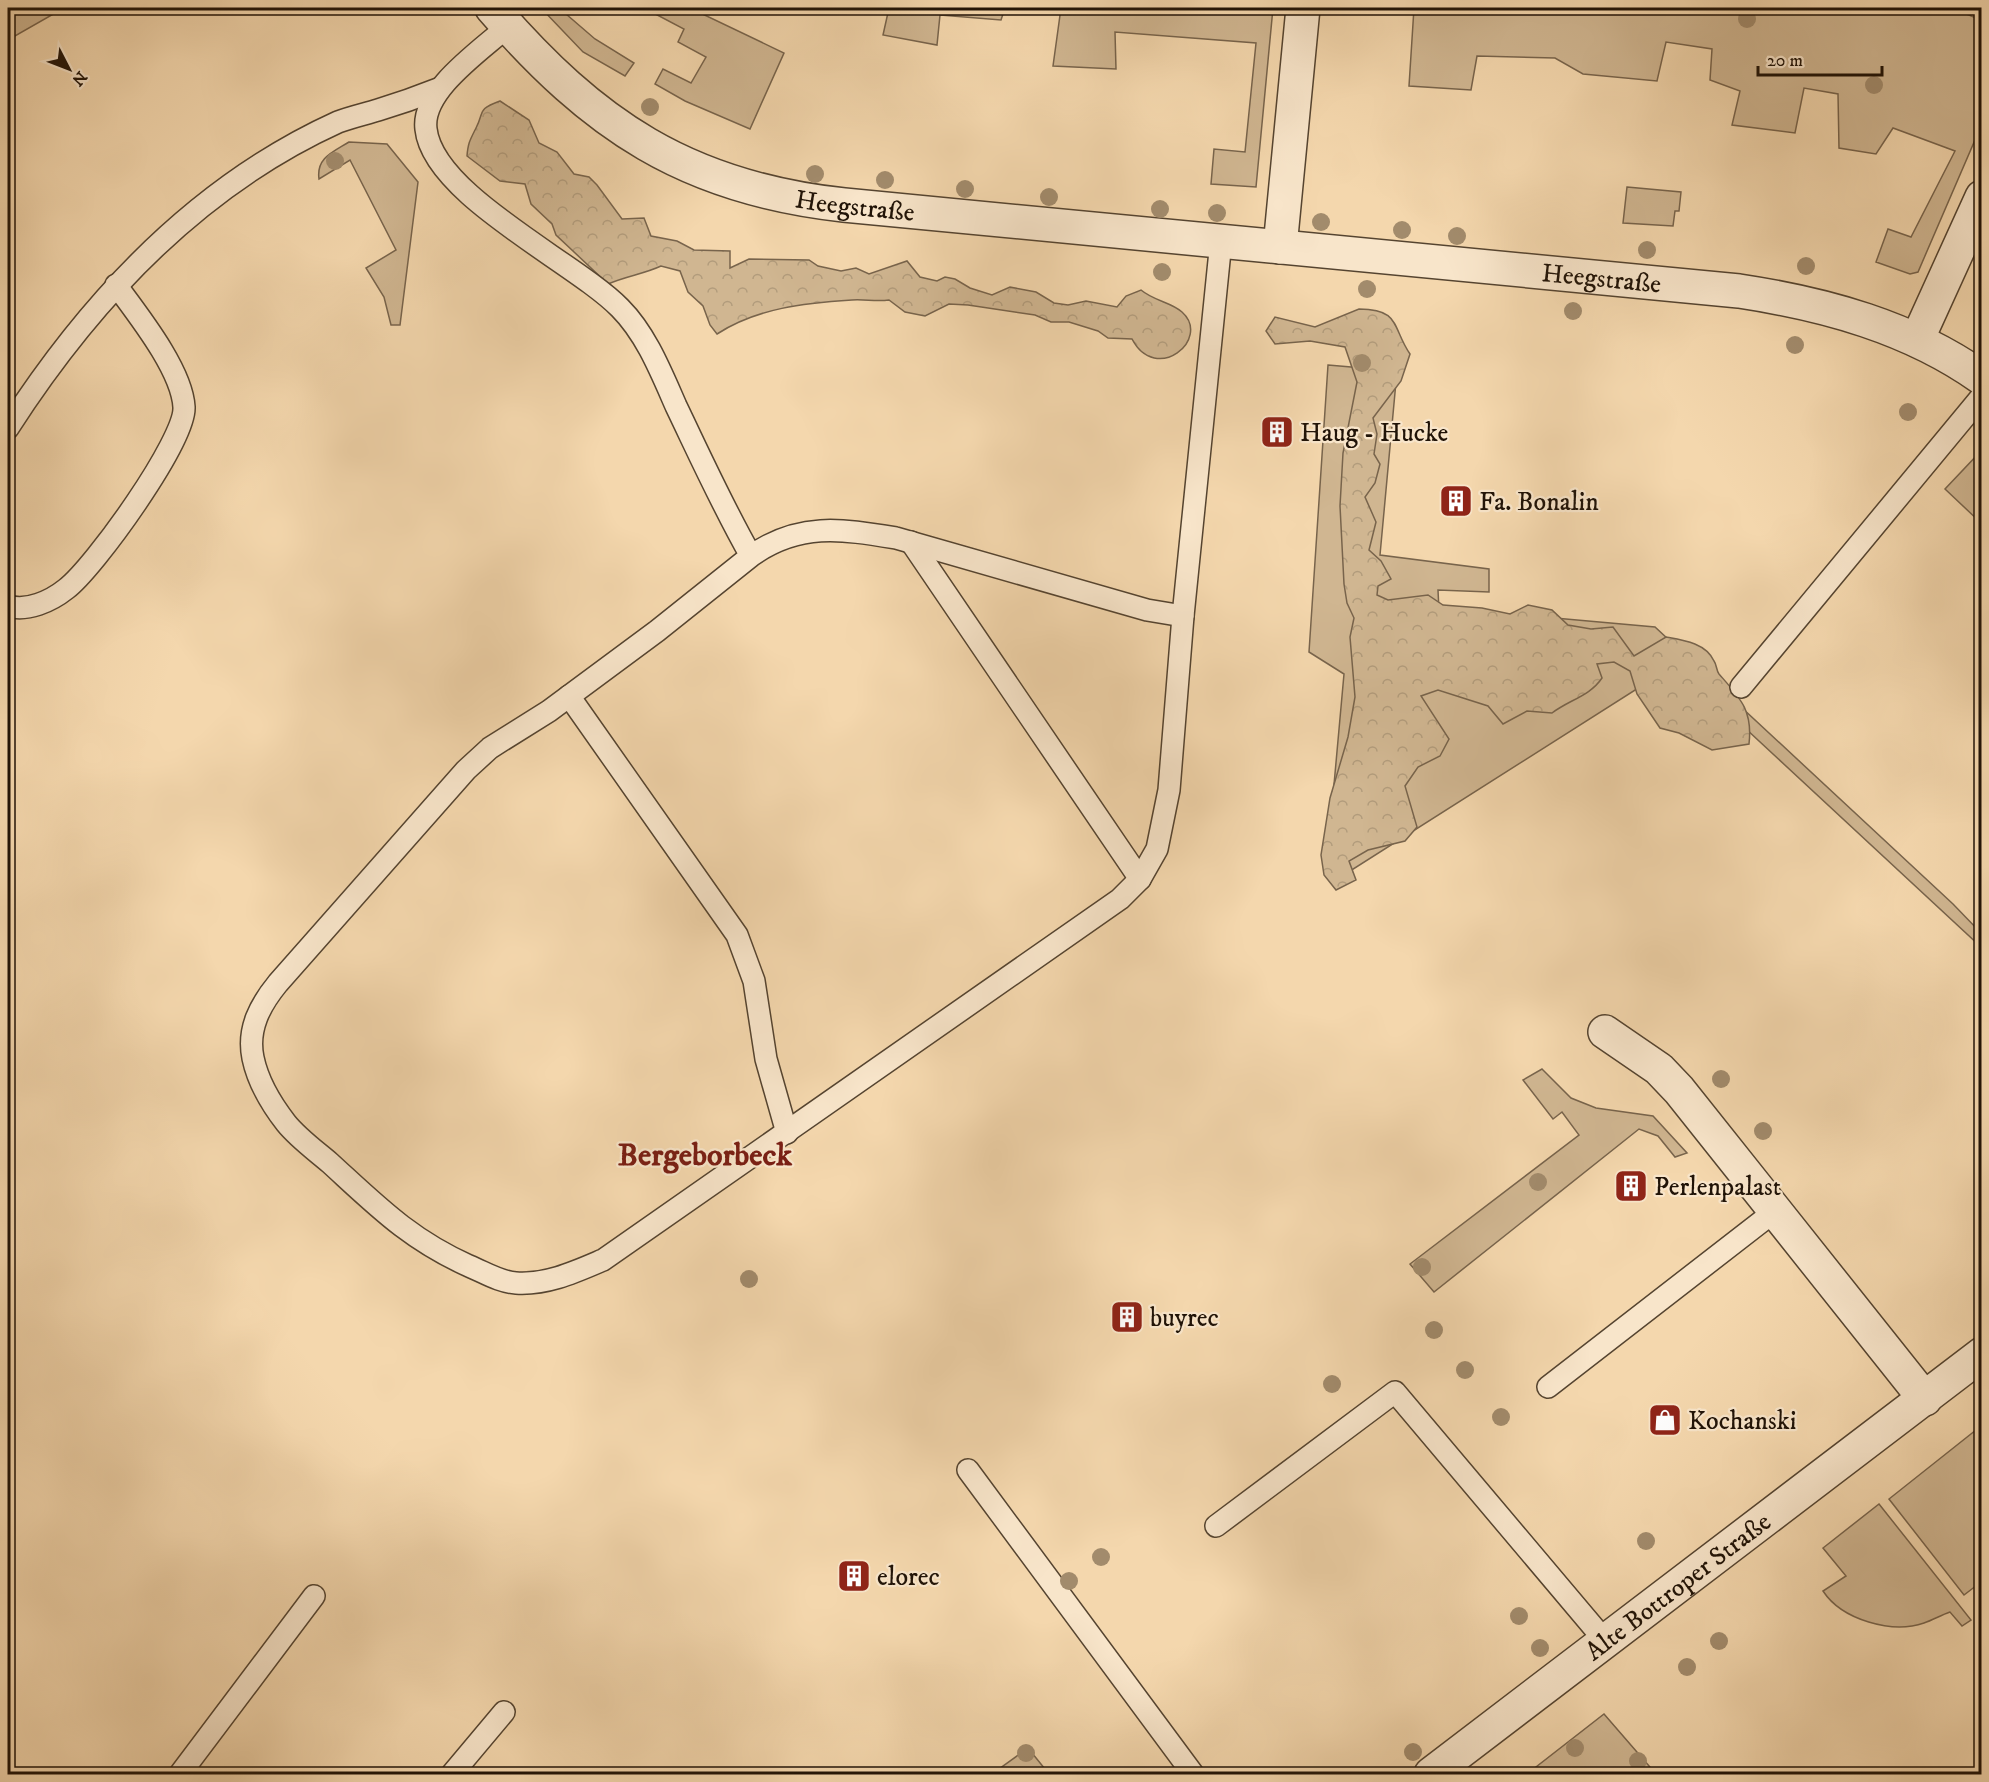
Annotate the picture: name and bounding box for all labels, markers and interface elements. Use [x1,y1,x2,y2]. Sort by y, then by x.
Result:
north arrow [39,39,99,99]
scale bar [1758,39,1882,77]
text: 20 m [1767,50,1803,72]
text: N [68,67,91,90]
street label: Heegstraße [792,183,916,230]
street label: Heegstraße [1540,257,1663,301]
building icon: Haug - Hucke [1259,414,1295,450]
place label: Haug - Hucke [1300,417,1448,450]
building icon: Fa. Bonalin [1438,483,1474,519]
place label: Fa. Bonalin [1479,486,1599,519]
district label: Bergeborbeck [618,1136,793,1176]
building icon: Perlenpalast [1613,1168,1649,1204]
place label: Perlenpalast [1654,1171,1781,1204]
building icon: buyrec [1109,1299,1145,1335]
place label: buyrec [1150,1302,1219,1335]
shop icon: Kochanski [1647,1402,1683,1438]
place label: Kochanski [1688,1405,1796,1438]
street label: Alte Bottroper Straße [1579,1506,1778,1669]
building icon: elorec [836,1558,872,1594]
place label: elorec [877,1561,940,1594]

